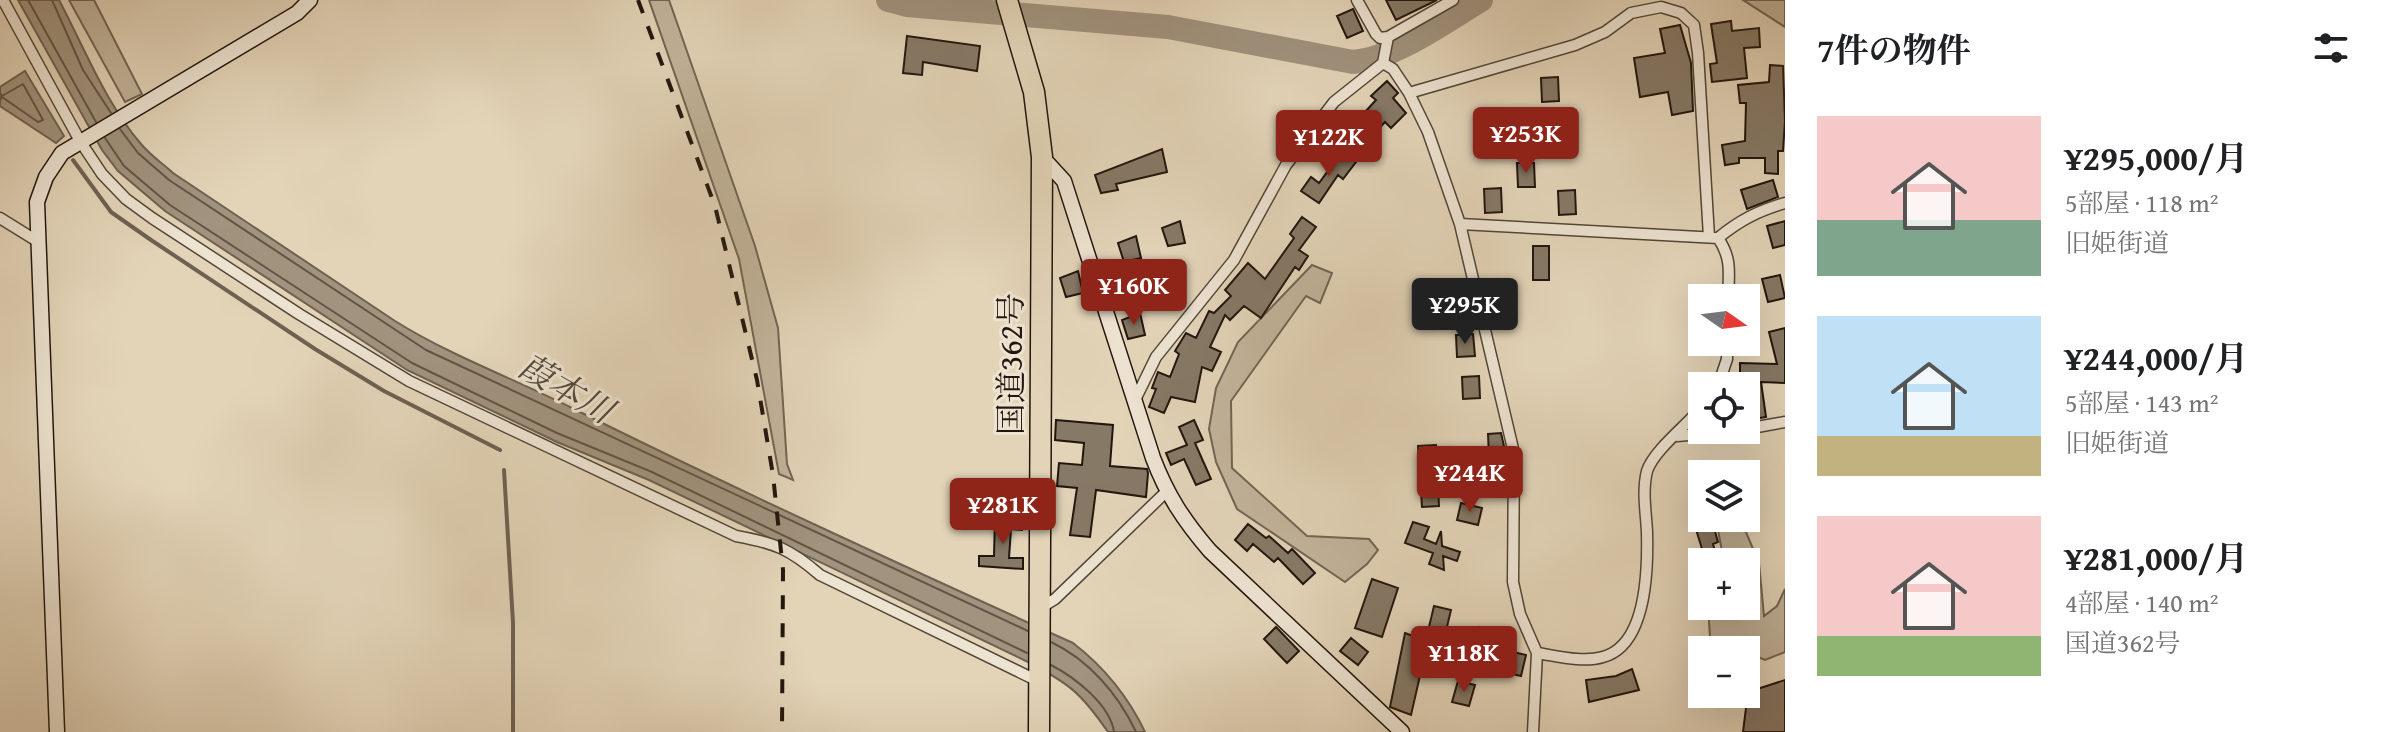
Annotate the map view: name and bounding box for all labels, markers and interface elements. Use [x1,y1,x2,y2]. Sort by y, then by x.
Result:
text: 7件の物件 [1817,25,1971,74]
icon: filters [2309,26,2353,70]
pin: ¥253K [1470,107,1582,175]
pin: ¥122K [1273,110,1385,178]
text: ¥253K [1491,113,1561,152]
text: ¥122K [1294,116,1364,155]
text: ¥295,000/月 [2065,133,2248,182]
icon: home [1881,148,1977,244]
text: 5部屋 · 118 m² [2065,183,2219,222]
text: 旧姫街道 [2065,223,2169,262]
pin: ¥160K [1078,259,1190,327]
text: ¥160K [1099,265,1169,304]
pin: ¥295K [1409,278,1521,346]
text: ¥295K [1430,284,1500,323]
north arrow [1688,284,1760,356]
map controls [1688,284,1760,708]
street label: 国道362号 [987,293,1034,435]
text: ¥244,000/月 [2065,333,2248,382]
water label: 葭本川 [510,341,626,436]
icon: home [1881,348,1977,444]
button: locate [1688,372,1760,444]
text: 5部屋 · 143 m² [2065,383,2219,422]
text: 旧姫街道 [2065,423,2169,462]
pin: ¥244K [1414,446,1526,514]
text: ¥244K [1435,452,1505,491]
button: layers [1688,460,1760,532]
pin: ¥281K [947,478,1059,546]
text: ¥281K [968,484,1038,523]
text: ¥281,000/月 [2065,533,2248,582]
button: + [1688,548,1760,620]
icon: home [1881,548,1977,644]
text: 4部屋 · 140 m² [2065,583,2219,622]
text: 国道362号 [2065,623,2181,662]
pin: ¥118K [1408,626,1520,694]
text: ¥118K [1429,632,1499,671]
button: − [1688,636,1760,708]

